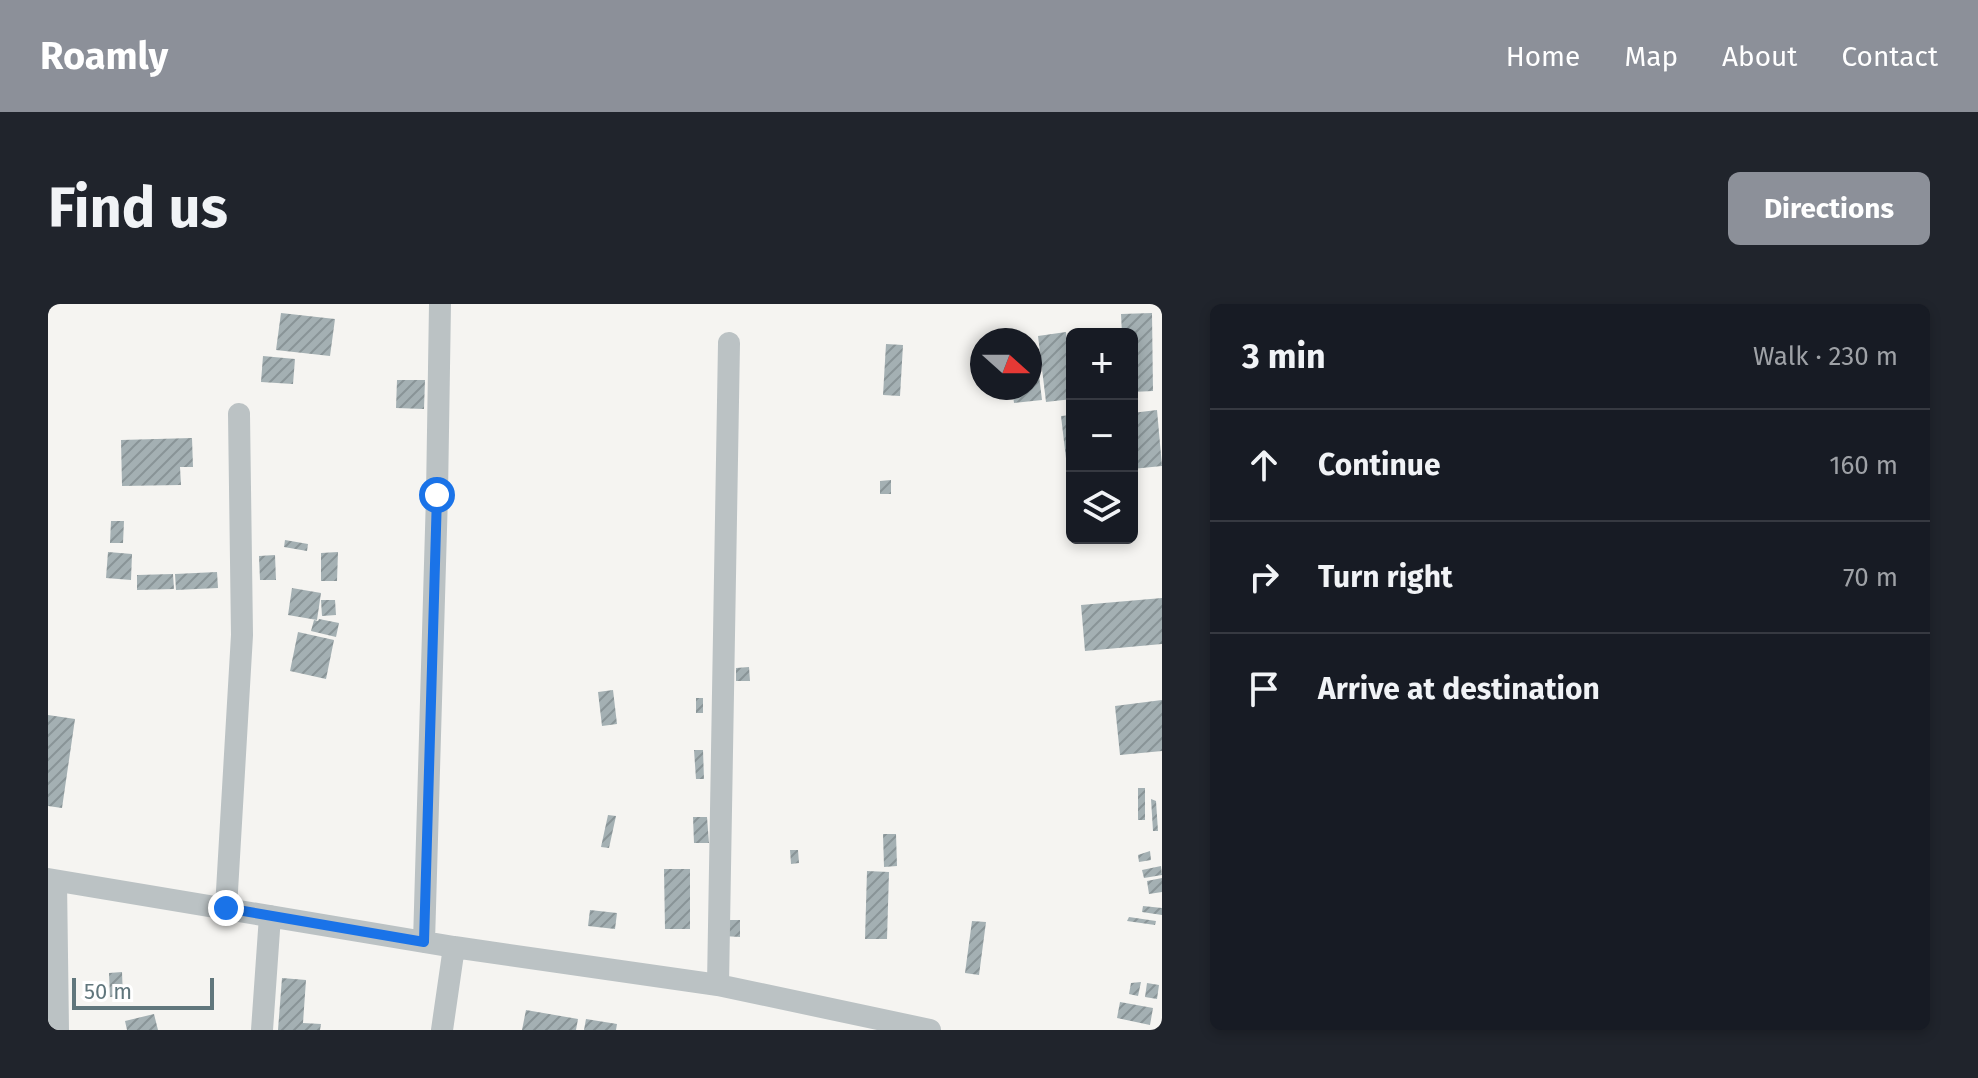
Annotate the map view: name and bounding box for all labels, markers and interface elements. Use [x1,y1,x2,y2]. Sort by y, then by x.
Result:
text: Roamly [40,33,168,79]
text: Home [1506,40,1580,73]
text: Map [1624,40,1678,73]
text: About [1722,40,1797,73]
text: Contact [1841,40,1938,73]
button: Directions [1728,172,1930,245]
text: Find us [48,175,228,242]
north arrow [970,328,1042,400]
map controls [1066,328,1138,544]
button: + [1066,328,1138,400]
text: 3 min [1242,336,1326,377]
text: Walk · 230 m [1753,341,1898,372]
button: − [1066,400,1138,472]
icon: ahead [1242,443,1286,487]
text: Continue [1318,447,1441,483]
text: 160 m [1829,450,1898,481]
button: layers [1066,472,1138,544]
route start [419,477,455,513]
icon: right [1242,555,1286,599]
text: Turn right [1318,559,1453,595]
text: 70 m [1843,562,1898,593]
icon: arrive [1242,667,1286,711]
text: Arrive at destination [1318,671,1600,707]
route end [208,890,244,926]
scale bar [72,974,214,1010]
text: 50 m [84,978,132,1005]

